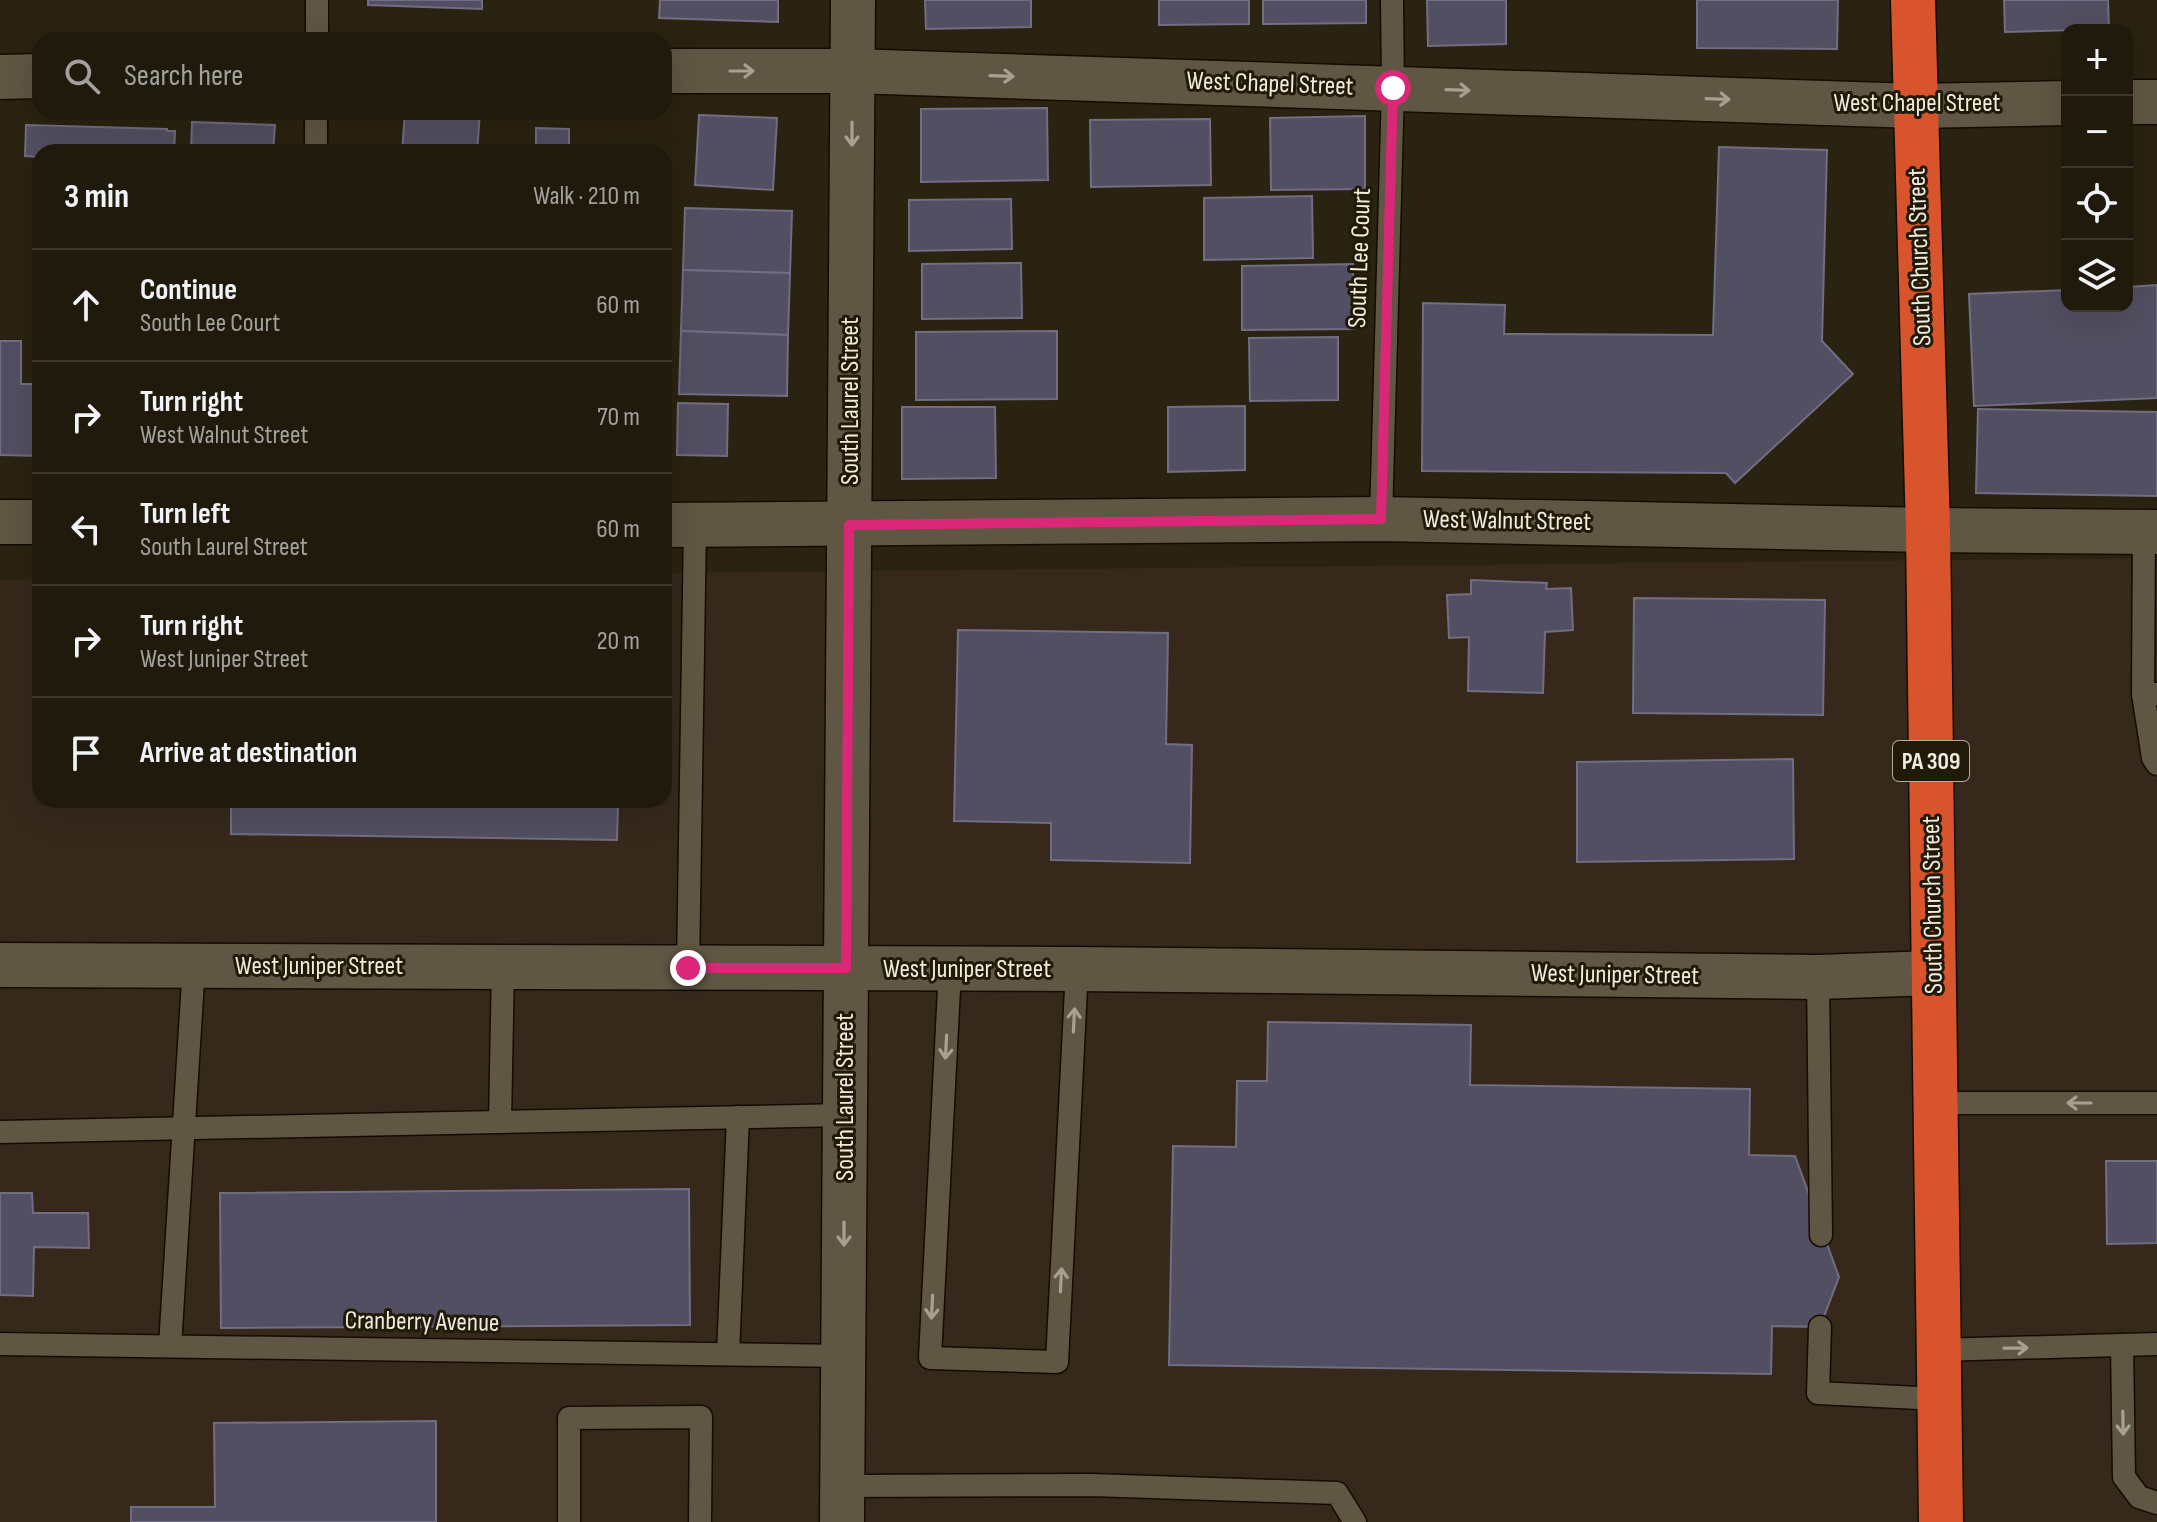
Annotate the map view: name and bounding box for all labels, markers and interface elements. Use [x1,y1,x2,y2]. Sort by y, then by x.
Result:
map controls [2061,24,2133,312]
button: + [2061,24,2133,96]
search box [32,32,672,120]
icon: search [60,54,104,98]
text: Search here [124,58,243,94]
one-way arrow [728,63,755,79]
street label: West Chapel Street [1186,66,1354,102]
one-way arrow [988,68,1015,83]
route start [1375,70,1411,106]
one-way arrow [1444,82,1471,97]
street label: West Chapel Street [1833,88,2001,119]
one-way arrow [1704,91,1731,106]
button: − [2061,96,2133,168]
one-way arrow [844,120,860,147]
street label: South Church Street [1901,167,1939,347]
button: locate [2061,168,2133,240]
text: 3 min [64,176,129,217]
text: Walk · 210 m [533,181,640,212]
street label: South Lee Court [1342,187,1378,329]
button: layers [2061,240,2133,312]
text: Continue [140,272,237,308]
icon: ahead [64,283,108,327]
text: 60 m [596,290,640,321]
text: South Lee Court [140,308,280,339]
street label: South Laurel Street [835,317,866,485]
text: Turn right [140,384,243,420]
icon: right [64,395,108,439]
text: 70 m [597,402,640,433]
text: West Walnut Street [140,420,308,451]
text: Turn left [140,496,230,532]
street label: West Walnut Street [1423,504,1591,538]
icon: left [64,507,108,551]
text: 60 m [596,514,640,545]
text: South Laurel Street [140,532,308,563]
text: Turn right [140,608,243,644]
icon: right [64,619,108,663]
text: 20 m [597,626,640,657]
text: West Juniper Street [140,644,308,675]
icon: arrive [64,731,108,775]
text: Arrive at destination [140,735,357,771]
road number: PA 309 [1893,741,1969,781]
street label: South Church Street [1916,816,1950,994]
route end [670,950,706,986]
street label: West Juniper Street [235,951,403,982]
street label: West Juniper Street [883,954,1051,985]
street label: West Juniper Street [1531,958,1699,992]
one-way arrow [1067,1007,1082,1034]
street label: South Laurel Street [830,1013,861,1181]
one-way arrow [938,1033,953,1060]
one-way arrow [2066,1095,2093,1111]
one-way arrow [836,1220,852,1247]
one-way arrow [1053,1267,1068,1294]
one-way arrow [925,1293,940,1320]
street label: Cranberry Avenue [344,1305,500,1339]
one-way arrow [2002,1341,2029,1356]
one-way arrow [2115,1409,2131,1436]

